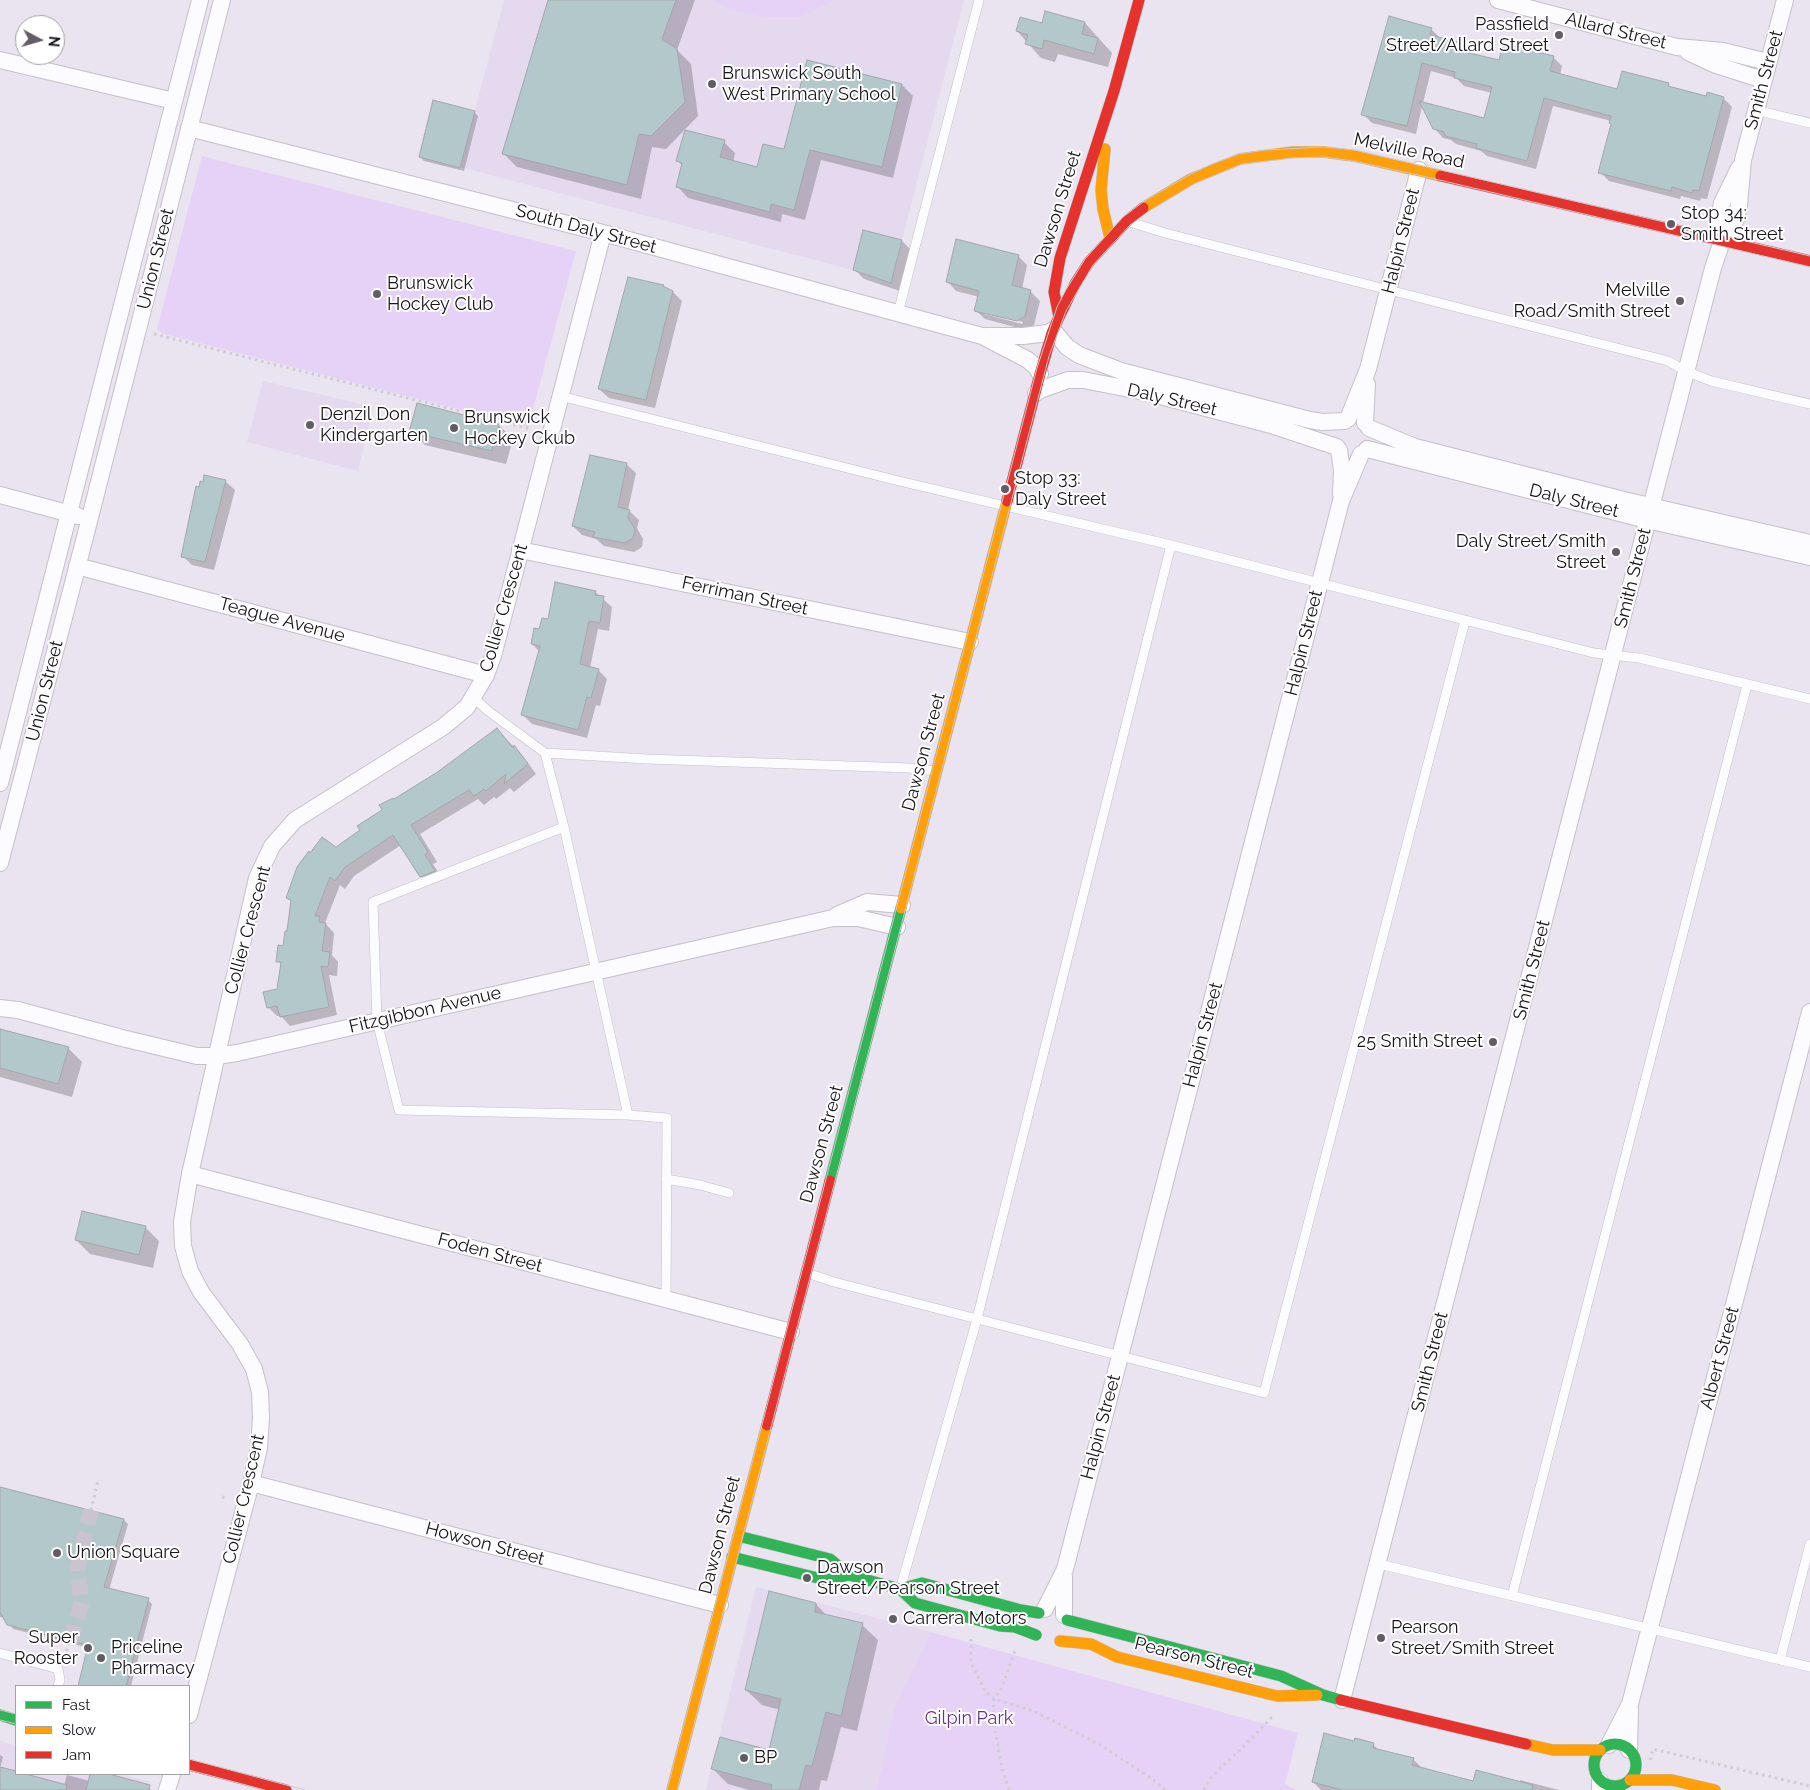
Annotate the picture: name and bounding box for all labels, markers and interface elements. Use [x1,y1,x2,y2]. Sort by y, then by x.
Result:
street label: Allard Street [1563,8,1669,54]
place label: Passfield Street/Allard Street [1386,14,1549,56]
north arrow [15,15,65,65]
street label: Smith Street [1740,28,1788,132]
marker: Passfield Street/Allard Street [1553,29,1565,41]
text: N [45,35,62,48]
place label: Brunswick South West Primary School [722,63,896,106]
marker: Brunswick South West Primary School [706,78,718,90]
street label: Melville Road [1352,129,1466,173]
street label: Dawson Street [1030,148,1086,270]
street label: Halpin Street [1377,186,1425,296]
street label: South Daly Street [513,200,659,258]
place label: Stop 34: Smith Street [1681,203,1783,245]
street label: Union Street [133,206,179,312]
marker: Stop 34: Smith Street [1665,218,1677,230]
place label: Brunswick Hockey Club [387,273,493,316]
place label: Melville Road/Smith Street [1514,280,1670,322]
marker: Brunswick Hockey Club [371,288,383,300]
marker: Melville Road/Smith Street [1674,295,1686,307]
street label: Daly Street [1125,379,1219,421]
place label: Denzil Don Kindergarten [320,404,428,446]
place label: Brunswick Hockey Ckub [464,407,575,449]
marker: Denzil Don Kindergarten [304,419,316,431]
marker: Brunswick Hockey Ckub [448,422,460,434]
place label: Stop 33: Daly Street [1015,468,1106,510]
street label: Daly Street [1527,479,1621,523]
marker: Stop 33: Daly Street [999,483,1011,495]
street label: Smith Street [1610,526,1656,630]
place label: Daly Street/Smith Street [1456,531,1606,574]
street label: Collier Crescent [475,541,533,675]
marker: Daly Street/Smith Street [1610,546,1622,558]
street label: Ferriman Street [680,572,810,620]
street label: Halpin Street [1280,588,1328,698]
street label: Teague Avenue [217,593,347,647]
street label: Union Street [22,638,68,744]
street label: Dawson Street [898,691,950,813]
street label: Collier Crescent [220,863,276,997]
street label: Smith Street [1509,918,1555,1022]
street label: Halpin Street [1179,980,1227,1090]
street label: Fitzgibbon Avenue [347,982,503,1038]
place label: 25 Smith Street [1357,1031,1483,1053]
marker: 25 Smith Street [1487,1036,1499,1048]
street label: Dawson Street [796,1083,848,1205]
street label: Foden Street [435,1229,545,1277]
street label: Albert Street [1696,1304,1744,1412]
street label: Smith Street [1407,1310,1453,1414]
street label: Halpin Street [1077,1372,1125,1482]
street label: Collier Crescent [219,1432,269,1566]
street label: Dawson Street [695,1474,745,1596]
street label: Howson Street [423,1518,547,1570]
place label: Union Square [67,1542,180,1564]
marker: Union Square [51,1547,63,1559]
place label: Dawson Street/Pearson Street [817,1557,1000,1600]
marker: Dawson Street/Pearson Street [801,1572,813,1584]
place label: Carrera Motors [903,1608,1027,1630]
marker: Carrera Motors [887,1613,899,1625]
place label: Pearson Street/Smith Street [1391,1617,1554,1660]
place label: Super Rooster [14,1627,78,1670]
marker: Pearson Street/Smith Street [1375,1632,1387,1644]
street label: Pearson Street [1132,1633,1256,1683]
place label: Priceline Pharmacy [111,1637,195,1680]
marker: Super Rooster [82,1642,94,1654]
marker: Priceline Pharmacy [95,1652,107,1664]
legend [15,1685,190,1775]
text: Fast [62,1696,90,1714]
park label: Gilpin Park [925,1708,1013,1730]
text: Slow [62,1721,96,1739]
text: Jam [62,1746,91,1764]
place label: BP [754,1747,777,1769]
marker: BP [738,1752,750,1764]

